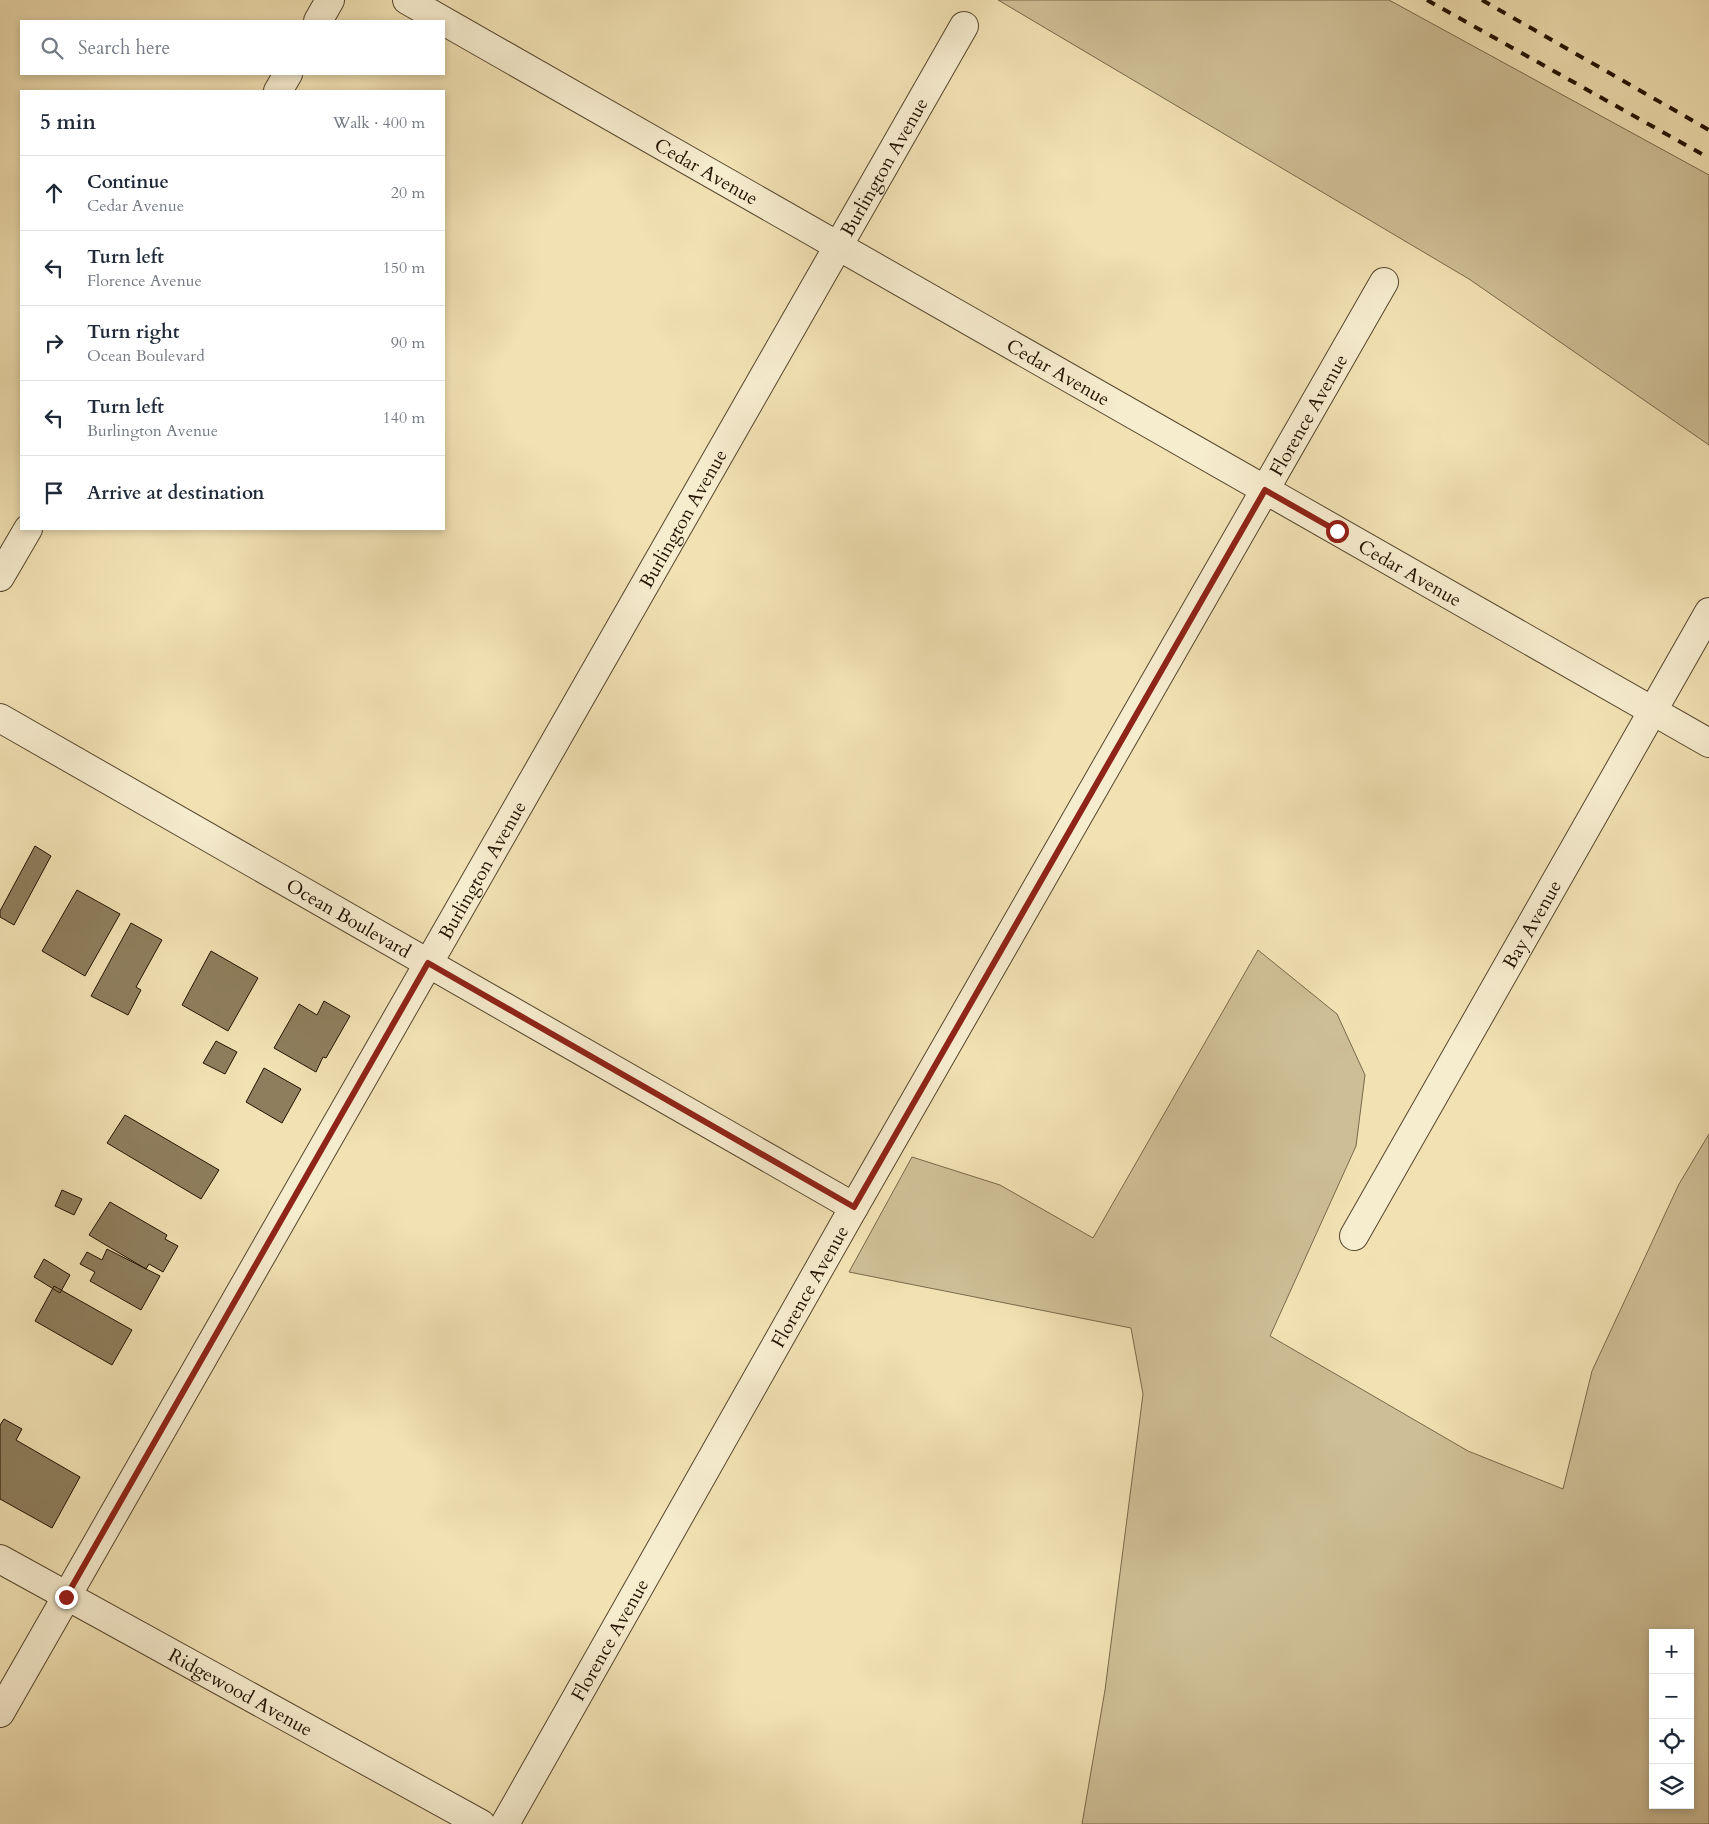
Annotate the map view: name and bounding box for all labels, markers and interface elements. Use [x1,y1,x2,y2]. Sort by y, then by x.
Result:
search box [20,20,445,75]
icon: search [38,34,66,62]
text: Search here [78,35,170,61]
street label: Burlington Avenue [835,93,934,241]
text: 5 min [40,108,96,137]
text: Walk · 400 m [333,112,425,134]
street label: Cedar Avenue [650,132,763,212]
text: Continue [87,169,169,195]
icon: ahead [40,179,68,207]
text: 20 m [391,182,425,204]
text: Cedar Avenue [87,195,184,217]
text: Turn left [87,244,164,270]
icon: left [40,254,68,282]
text: 150 m [383,257,425,279]
text: Florence Avenue [87,270,202,292]
text: Turn right [87,319,179,345]
icon: right [40,329,68,357]
text: 90 m [391,332,425,354]
street label: Cedar Avenue [1001,333,1114,412]
text: Ocean Boulevard [87,345,205,367]
street label: Florence Avenue [1264,350,1354,481]
text: Turn left [87,394,164,420]
icon: left [40,404,68,432]
text: 140 m [383,407,425,429]
text: Burlington Avenue [87,420,218,442]
street label: Burlington Avenue [634,445,734,593]
icon: arrive [40,479,68,507]
text: Arrive at destination [87,480,264,506]
route start [1326,520,1349,543]
street label: Cedar Avenue [1353,533,1466,613]
street label: Burlington Avenue [433,796,533,945]
street label: Ocean Boulevard [281,873,416,965]
street label: Bay Avenue [1497,875,1568,973]
street label: Florence Avenue [765,1221,855,1352]
street label: Florence Avenue [565,1574,655,1706]
route end [55,1586,78,1609]
map controls [1649,1629,1694,1809]
button: + [1649,1629,1694,1674]
street label: Ridgewood Avenue [164,1642,317,1743]
button: − [1649,1674,1694,1719]
button: locate [1649,1719,1694,1764]
button: layers [1649,1764,1694,1809]

